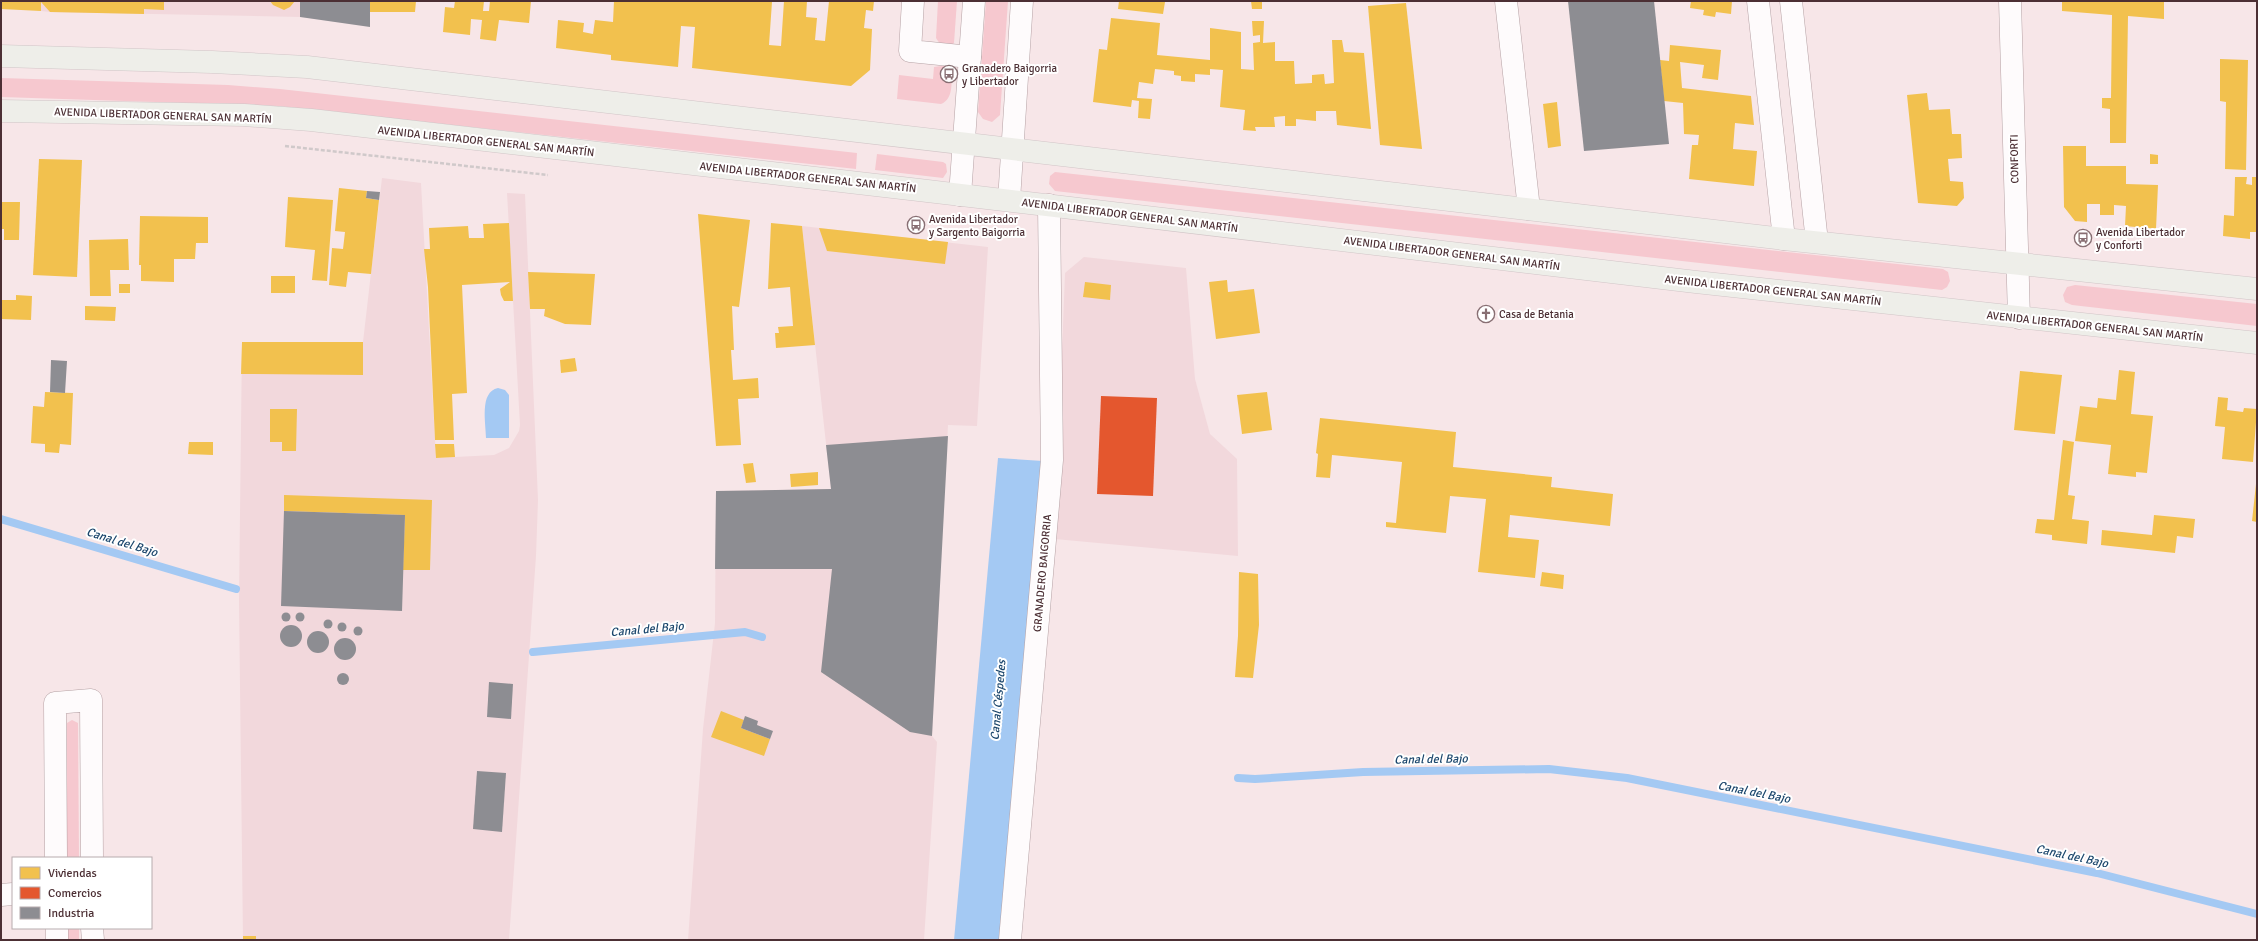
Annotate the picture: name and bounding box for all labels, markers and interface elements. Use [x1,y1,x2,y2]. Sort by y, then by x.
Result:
place label: Granadero Baigorria y Libertador [962,62,1057,88]
bus stop icon: Granadero Baigorria y Libertador [939,64,959,84]
street label: AVENIDA LIBERTADOR GENERAL SAN MARTÍN [54,104,272,126]
street label: AVENIDA LIBERTADOR GENERAL SAN MARTÍN [377,123,595,159]
street label: CONFORTI [2008,134,2021,184]
street label: AVENIDA LIBERTADOR GENERAL SAN MARTÍN [699,159,917,195]
street label: AVENIDA LIBERTADOR GENERAL SAN MARTÍN [1021,195,1239,235]
place label: Avenida Libertador y Sargento Baigorria [929,213,1025,239]
bus stop icon: Avenida Libertador y Sargento Baigorria [906,215,926,235]
place label: Avenida Libertador y Conforti [2096,226,2185,252]
bus stop icon: Avenida Libertador y Conforti [2073,228,2093,248]
street label: AVENIDA LIBERTADOR GENERAL SAN MARTÍN [1343,233,1561,273]
street label: AVENIDA LIBERTADOR GENERAL SAN MARTÍN [1664,272,1882,308]
church icon: Casa de Betania [1476,304,1496,324]
place label: Casa de Betania [1499,308,1574,321]
street label: AVENIDA LIBERTADOR GENERAL SAN MARTÍN [1986,308,2204,344]
street label: GRANADERO BAIGORRIA [1031,513,1054,632]
water label: Canal del Bajo [85,525,160,561]
water label: Canal del Bajo [610,619,685,640]
water label: Canal Céspedes [988,658,1010,741]
water label: Canal del Bajo [1394,751,1469,768]
water label: Canal del Bajo [1716,778,1792,807]
water label: Canal del Bajo [2034,842,2110,872]
legend [12,857,152,929]
text: Viviendas [48,866,97,881]
text: Comercios [48,886,102,901]
text: Industria [48,906,94,921]

